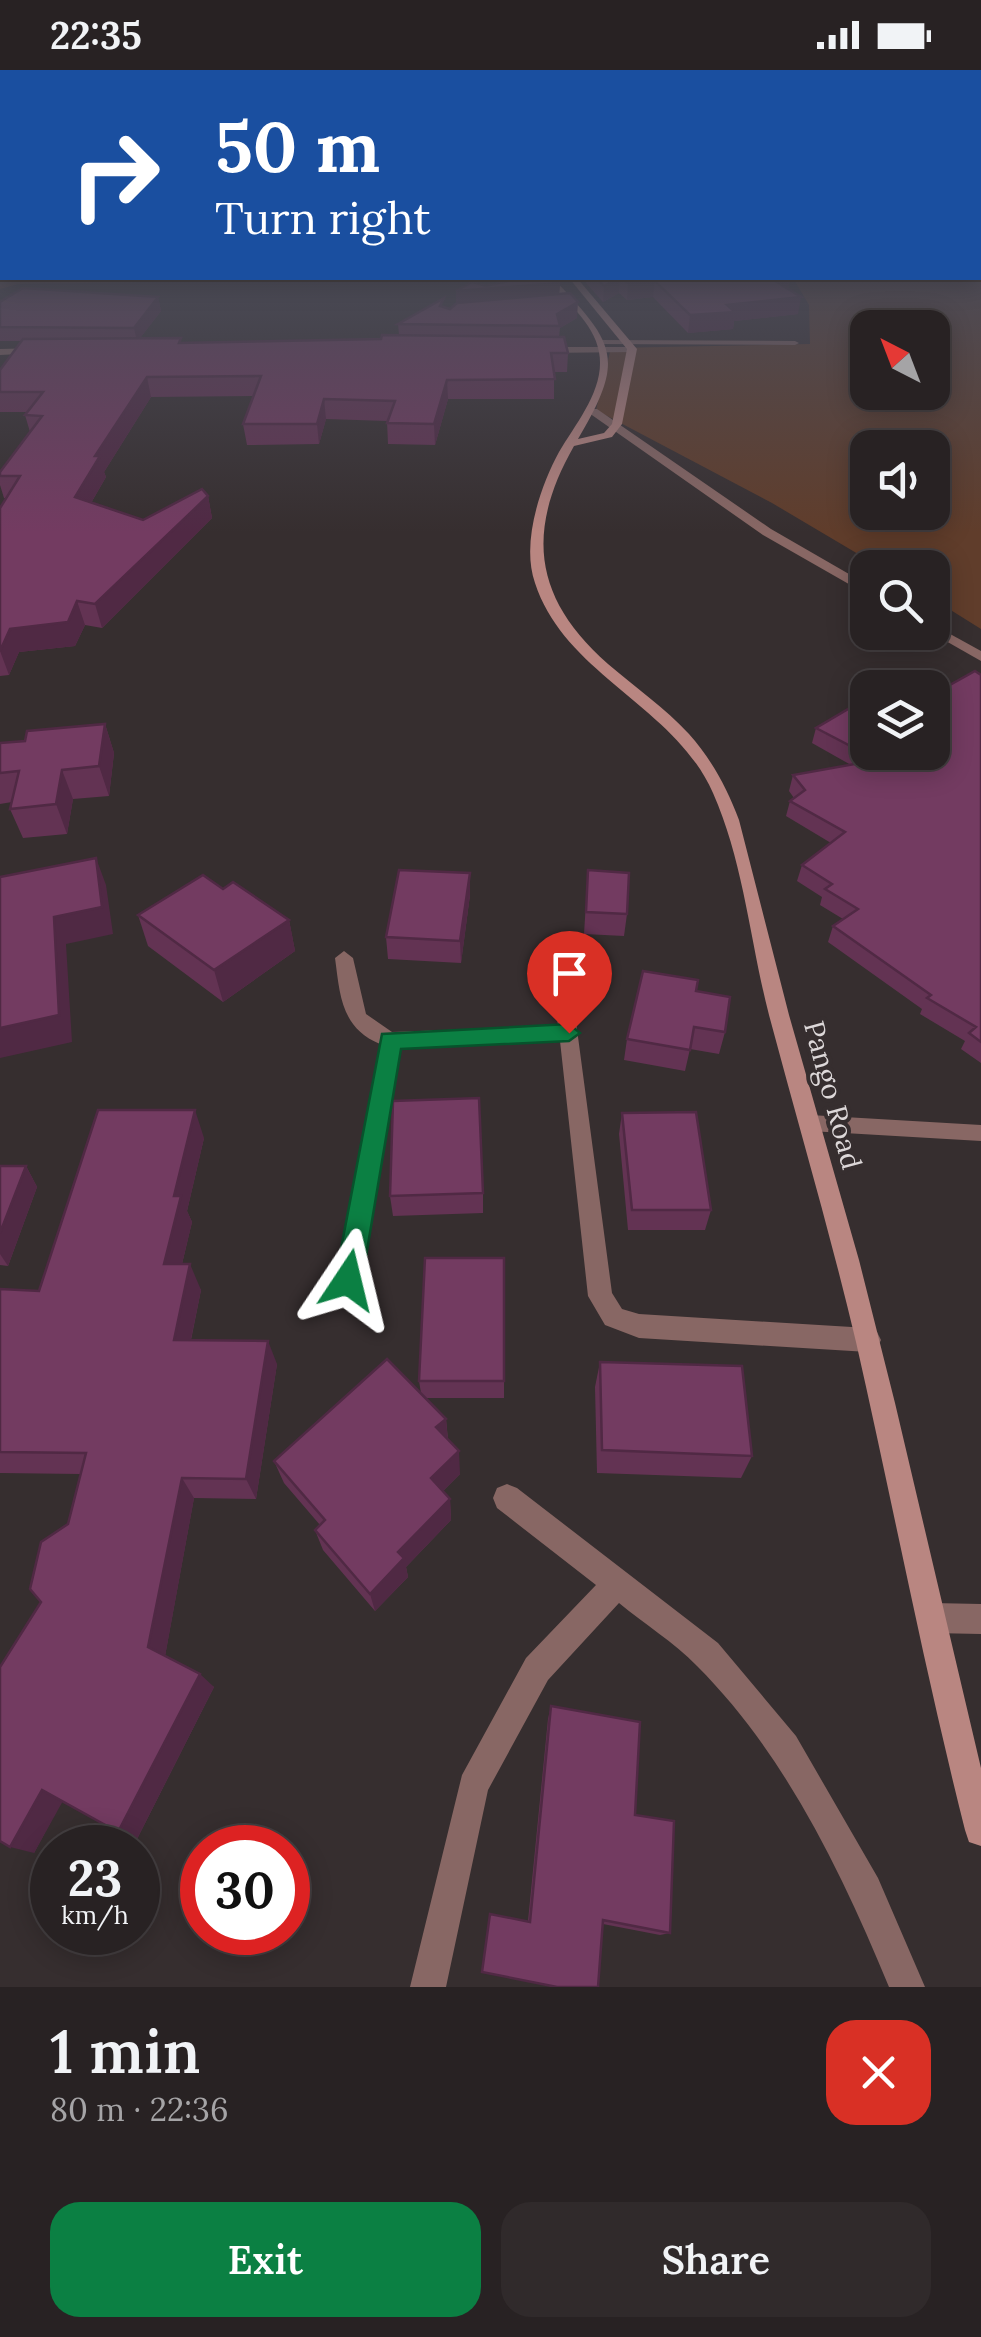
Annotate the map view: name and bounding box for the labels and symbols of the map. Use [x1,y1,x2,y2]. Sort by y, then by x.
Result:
north arrow [850,310,950,410]
pin [527,931,612,1034]
street label: Pango Road [796,1017,870,1173]
position arrow [296,1228,400,1332]
speed limit sign: 30 [180,1825,310,1955]

